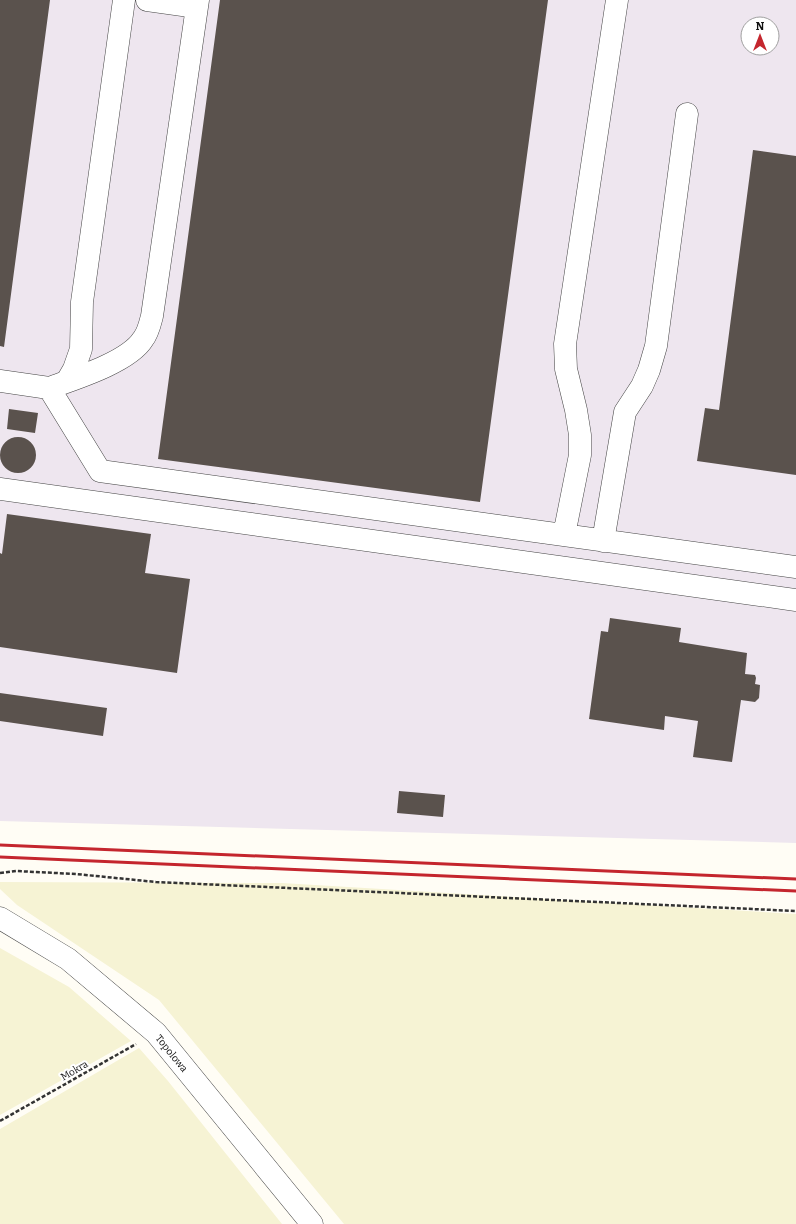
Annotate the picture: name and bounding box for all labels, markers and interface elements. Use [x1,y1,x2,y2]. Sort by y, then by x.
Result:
north arrow [740,16,780,56]
text: N [756,20,765,33]
street label: Topolowa [153,1033,190,1075]
street label: Mokra [59,1058,91,1083]

